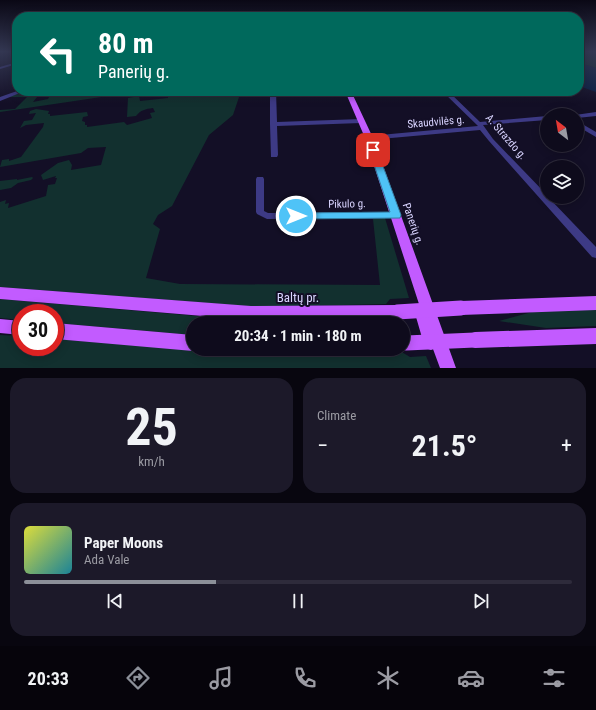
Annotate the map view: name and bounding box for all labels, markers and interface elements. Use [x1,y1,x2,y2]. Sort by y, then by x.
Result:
text: 80 m [98,27,154,60]
icon: left [32,28,84,80]
text: Panerių g. [98,61,170,82]
north arrow [540,108,584,152]
map controls [540,108,584,204]
street label: A. Strazdo g. [483,112,529,162]
street label: Skaudvilės g. [407,113,465,131]
pin [356,133,390,167]
icon: arrive [362,139,384,161]
button: layers [540,160,584,204]
position arrow [275,195,317,237]
street label: Pikulo g. [328,197,366,211]
street label: Panerių g. [400,201,426,247]
street label: Baltų pr. [277,290,319,305]
speed limit sign: 30 [12,304,64,356]
text: 20:34 · 1 min · 180 m [234,327,362,345]
text: 25 [125,397,178,458]
text: Climate [317,408,356,423]
text: 21.5° [412,428,477,463]
text: − [317,433,328,458]
text: + [561,433,572,458]
text: km/h [138,454,165,469]
text: Paper Moons [84,534,163,552]
text: Ada Vale [84,552,129,567]
icon: previous [104,590,126,612]
icon: pause [287,590,309,612]
icon: next [470,590,492,612]
icon: directions [124,664,152,692]
icon: music [207,664,235,692]
icon: phone [291,664,319,692]
icon: climate [374,664,402,692]
icon: car [457,664,485,692]
icon: filters [540,664,568,692]
text: 20:33 [28,668,69,689]

